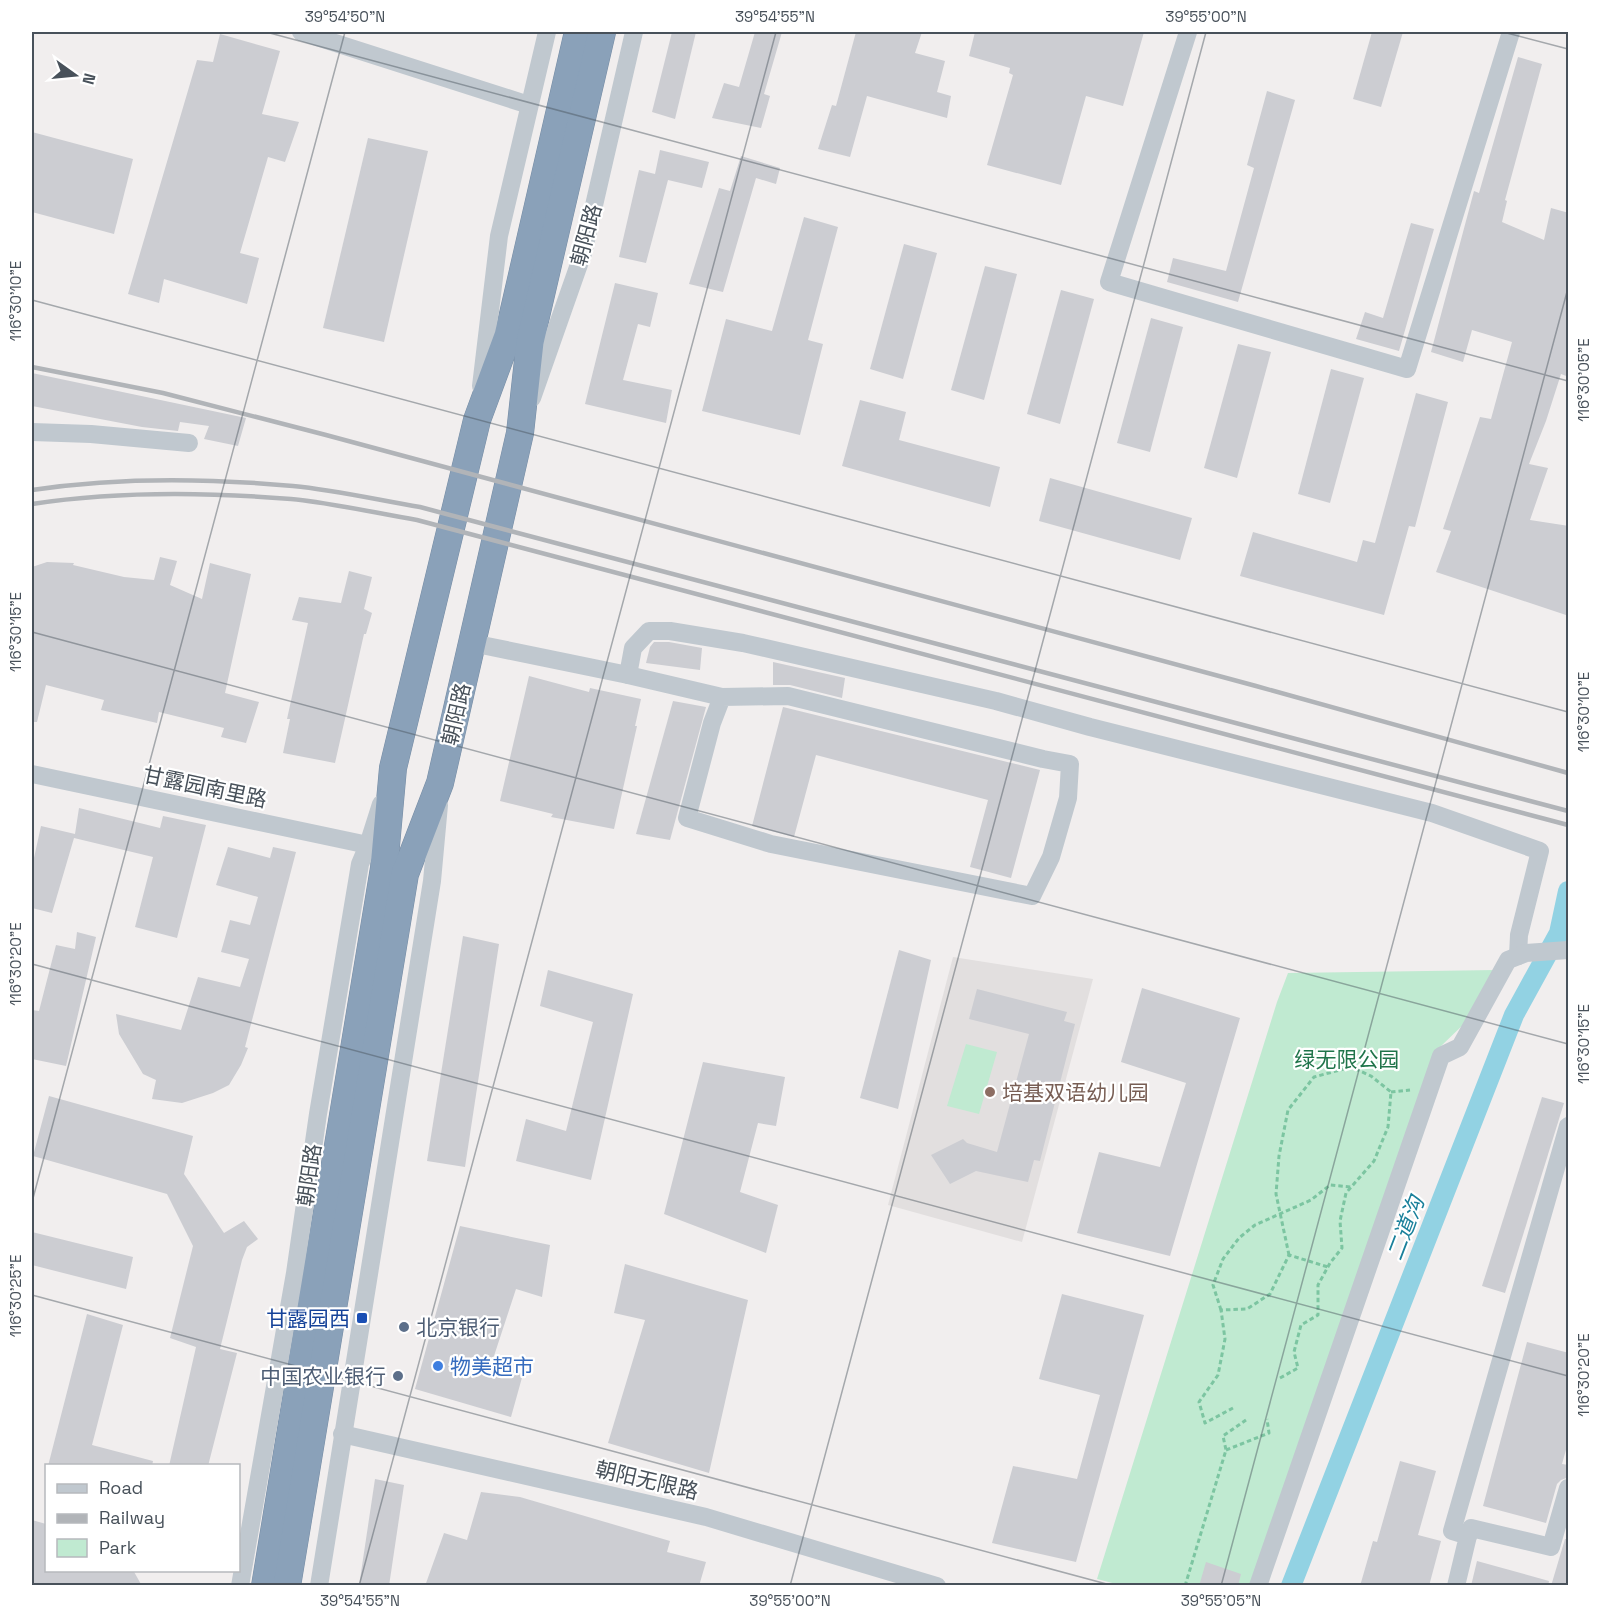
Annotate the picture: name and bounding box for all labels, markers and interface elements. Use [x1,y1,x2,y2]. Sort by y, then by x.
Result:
text: 39°54'50"N [305,7,385,26]
text: 39°54'55"N [735,7,815,26]
text: 39°55'00"N [1165,7,1247,26]
north arrow [45,45,105,105]
text: N [77,71,101,87]
street label: 朝阳路 [565,201,607,269]
text: 116°30'10"E [6,261,25,341]
text: 116°30'05"E [1574,338,1593,422]
text: 116°30'15"E [6,592,25,672]
text: 116°30'10"E [1574,672,1593,752]
street label: 朝阳路 [436,680,476,748]
street label: 甘露园南里路 [141,761,269,813]
text: 116°30'20"E [6,922,25,1006]
text: 116°30'15"E [1574,1004,1593,1084]
park label: 绿无限公园 [1295,1046,1400,1073]
place label: 培基双语幼儿园 [1002,1079,1149,1106]
marker: 培基双语幼儿园 [983,1085,997,1099]
street label: 朝阳路 [291,1142,327,1208]
water label: 二道沟 [1380,1190,1431,1264]
text: 116°30'25"E [6,1255,25,1337]
place label: 甘露园西 [266,1305,350,1332]
marker: 甘露园西 [355,1311,369,1325]
place label: 北京银行 [416,1314,500,1341]
marker: 北京银行 [397,1320,411,1334]
text: 116°30'20"E [1574,1333,1593,1417]
place label: 物美超市 [450,1353,534,1380]
marker: 物美超市 [431,1359,445,1373]
place label: 中国农业银行 [260,1363,386,1390]
marker: 中国农业银行 [391,1369,405,1383]
street label: 朝阳无限路 [593,1455,701,1505]
legend [45,1464,240,1572]
text: Road [99,1476,143,1499]
text: Railway [99,1506,165,1529]
text: Park [99,1536,137,1559]
text: 39°54'55"N [320,1591,400,1610]
text: 39°55'00"N [749,1591,831,1610]
text: 39°55'05"N [1181,1591,1261,1610]

